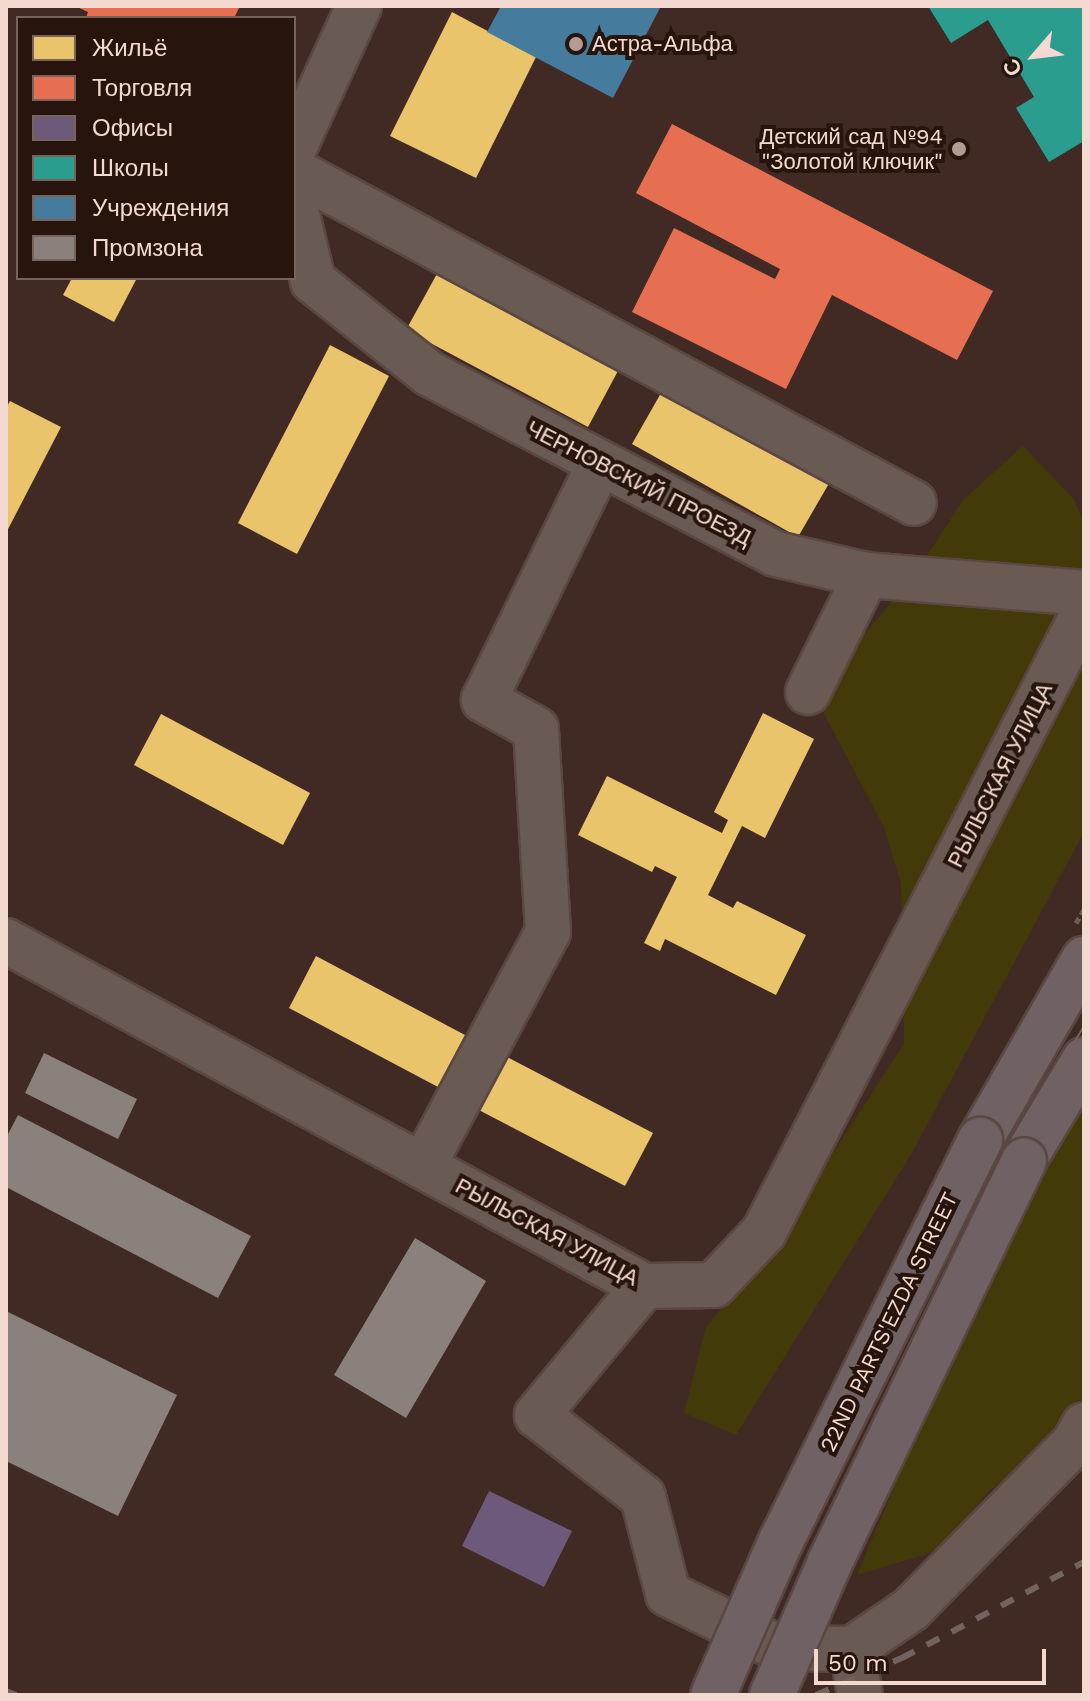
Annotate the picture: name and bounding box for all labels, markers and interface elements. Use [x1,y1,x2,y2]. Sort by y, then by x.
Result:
legend [16,16,296,280]
north arrow [994,16,1074,96]
place label: Астра-Альфа [592,31,733,57]
text: Жильё [92,34,167,62]
marker: Астра-Альфа [567,35,585,53]
text: С [998,55,1027,80]
text: Торговля [92,74,192,102]
text: Офисы [92,114,173,142]
place label: Детский сад №94 "Золотой ключик" [759,123,943,174]
marker: Детский сад №94 "Золотой ключик" [950,140,968,158]
text: Школы [92,154,169,182]
text: Учреждения [92,194,229,222]
text: Промзона [92,234,203,262]
street label: ЧЕРНОВСКИЙ ПРОЕЗД [522,415,756,551]
street label: РЫЛЬСКАЯ УЛИЦА [942,678,1058,872]
street label: РЫЛЬСКАЯ УЛИЦА [451,1173,643,1291]
street label: 22ND PARTS'EZDA STREET [814,1188,964,1456]
scale bar [818,1633,1050,1683]
text: 50 m [828,1649,888,1677]

